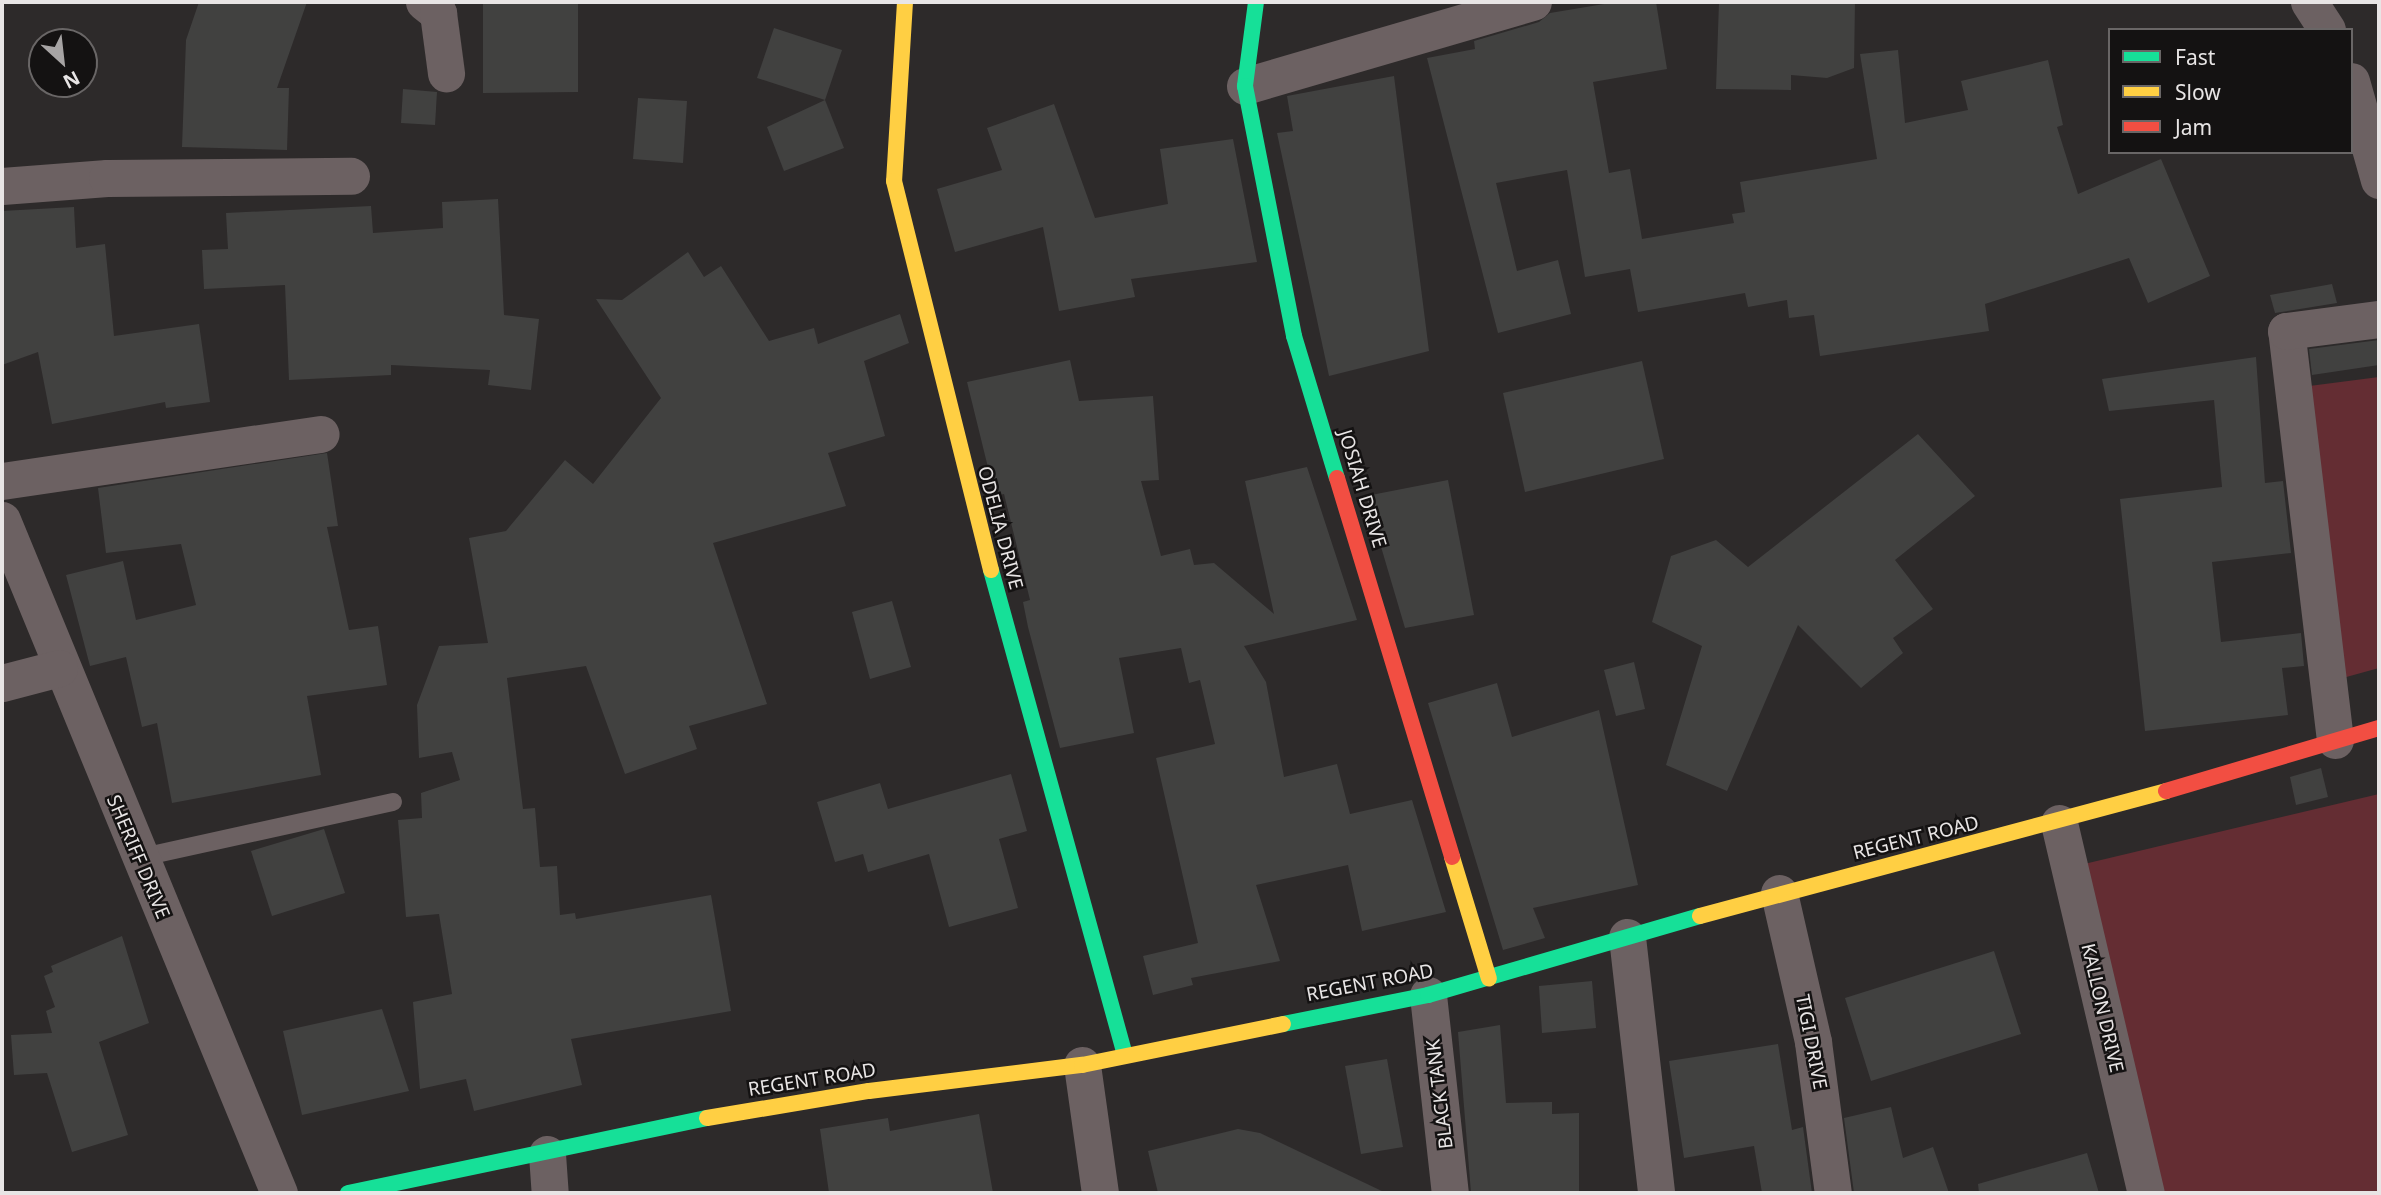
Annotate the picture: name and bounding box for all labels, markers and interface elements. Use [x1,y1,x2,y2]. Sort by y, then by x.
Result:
north arrow [28,28,98,98]
legend [2108,28,2353,154]
text: Fast [2175,43,2215,71]
text: N [59,65,84,95]
text: Slow [2175,78,2221,106]
text: Jam [2175,113,2212,141]
street label: JOSIAH DRIVE [1333,427,1391,551]
street label: ODELIA DRIVE [973,464,1027,592]
street label: SHERIFF DRIVE [102,792,174,922]
street label: REGENT ROAD [1851,811,1981,865]
street label: KALLON DRIVE [2076,941,2128,1075]
street label: REGENT ROAD [1305,960,1435,1006]
street label: TIGI DRIVE [1791,993,1831,1091]
street label: BLACK TANK [1422,1038,1458,1150]
street label: REGENT ROAD [747,1059,877,1101]

